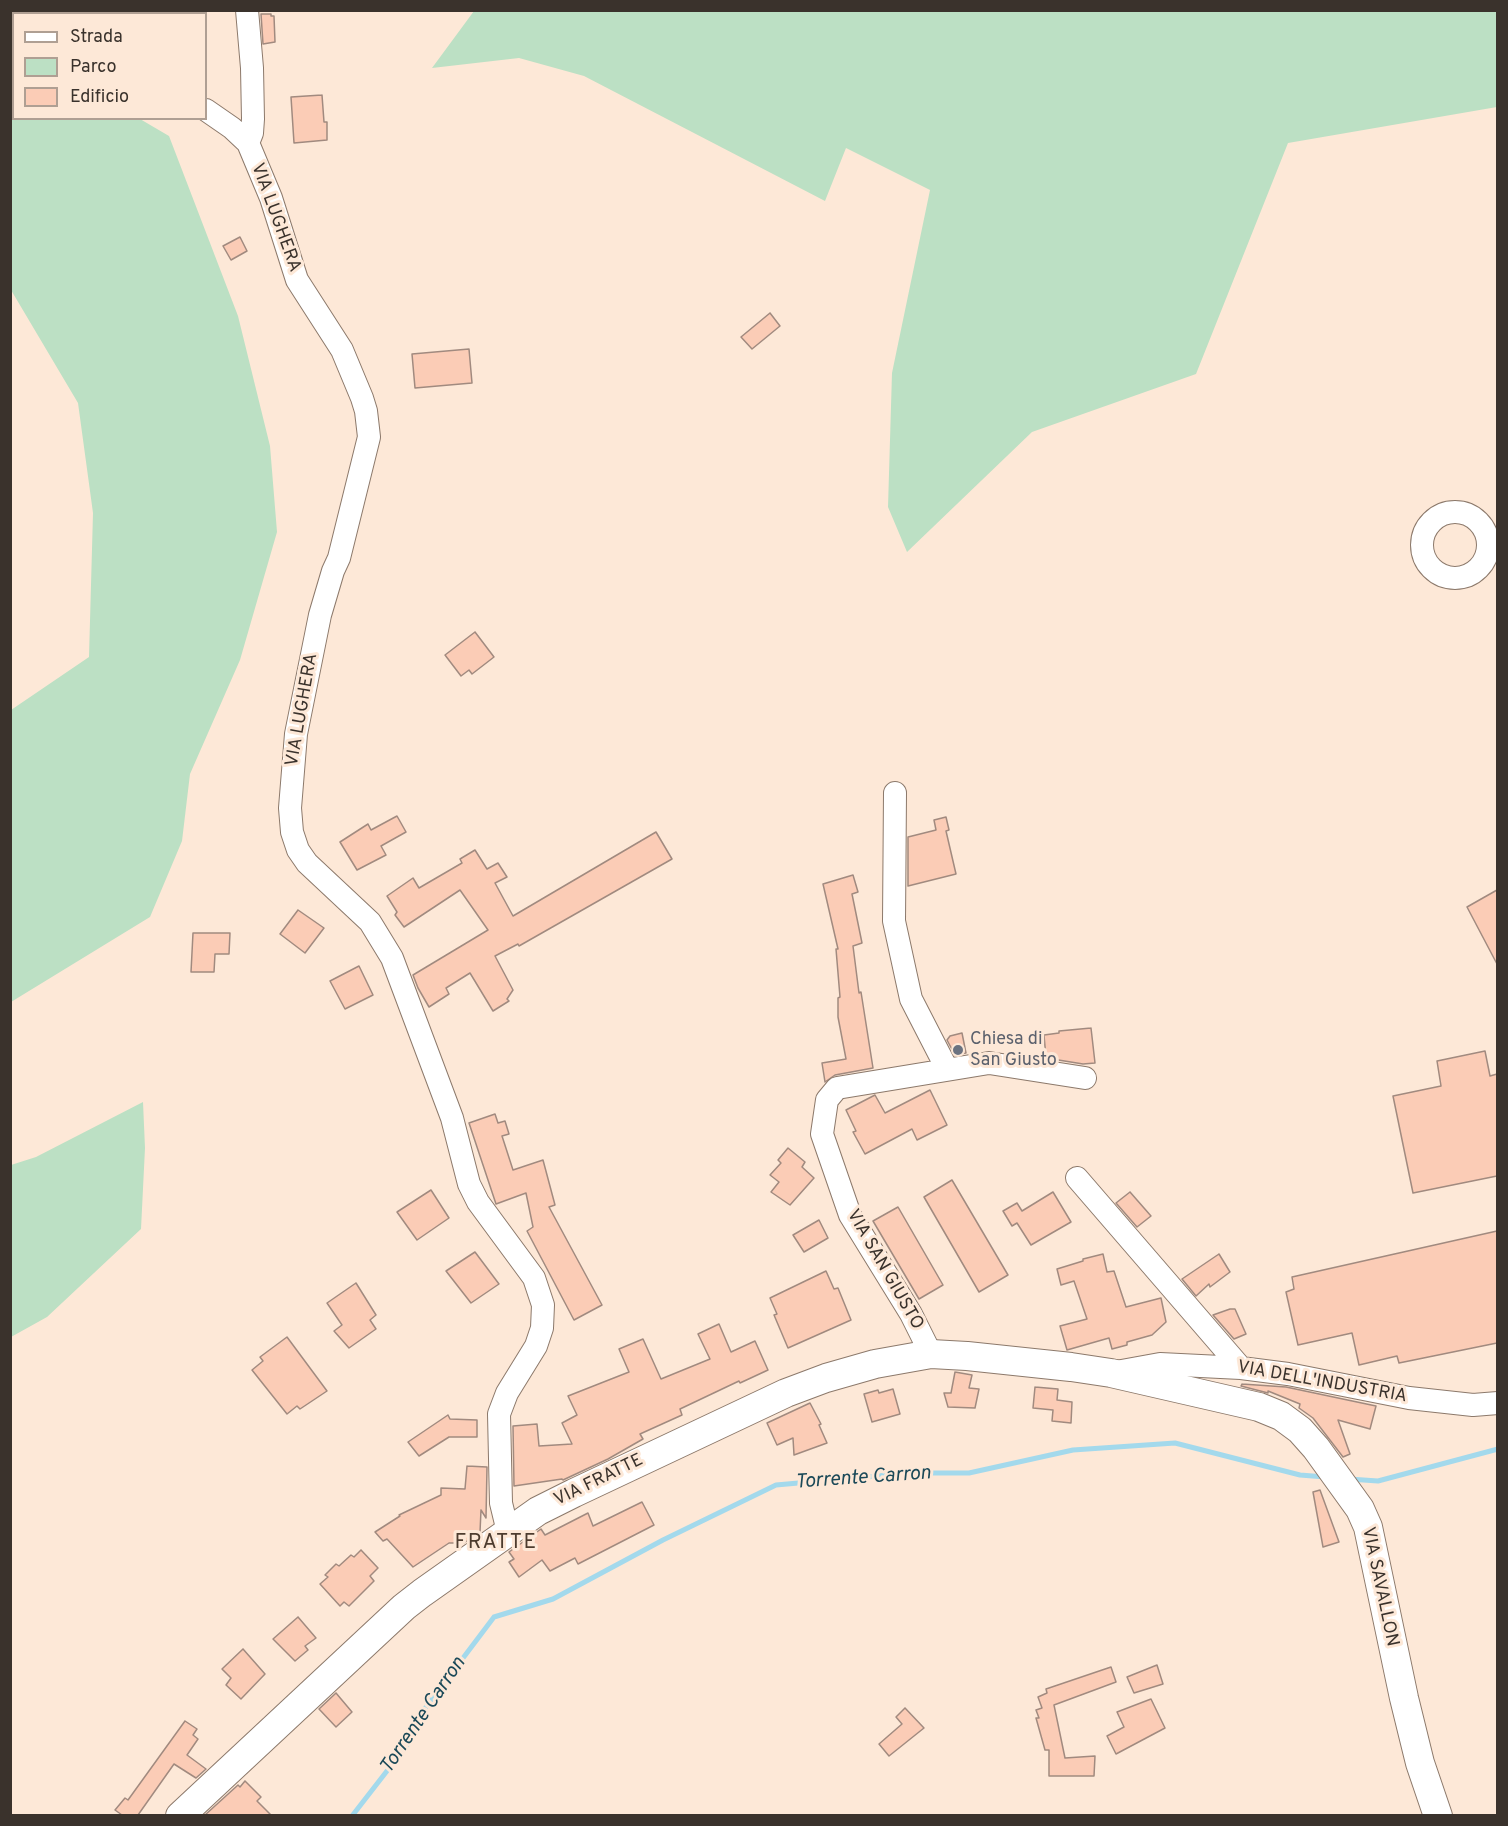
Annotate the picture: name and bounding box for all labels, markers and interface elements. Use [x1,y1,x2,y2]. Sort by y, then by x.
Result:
legend [12,12,207,120]
text: Strada [70,26,123,49]
text: Parco [70,56,116,79]
text: Edificio [70,86,129,109]
street label: VIA LUGHERA [245,161,305,275]
street label: VIA LUGHERA [282,652,324,768]
place label: Chiesa di San Giusto [970,1029,1057,1072]
marker: Chiesa di San Giusto [951,1043,965,1057]
street label: VIA SAN GIUSTO [841,1206,927,1334]
street label: VIA DELL'INDUSTRIA [1235,1357,1409,1409]
street label: VIA FRATTE [551,1450,647,1512]
water label: Torrente Carron [794,1462,932,1496]
street label: VIA SAVALLON [1356,1525,1402,1649]
district label: FRATTE [454,1531,538,1557]
water label: Torrente Carron [376,1653,472,1779]

